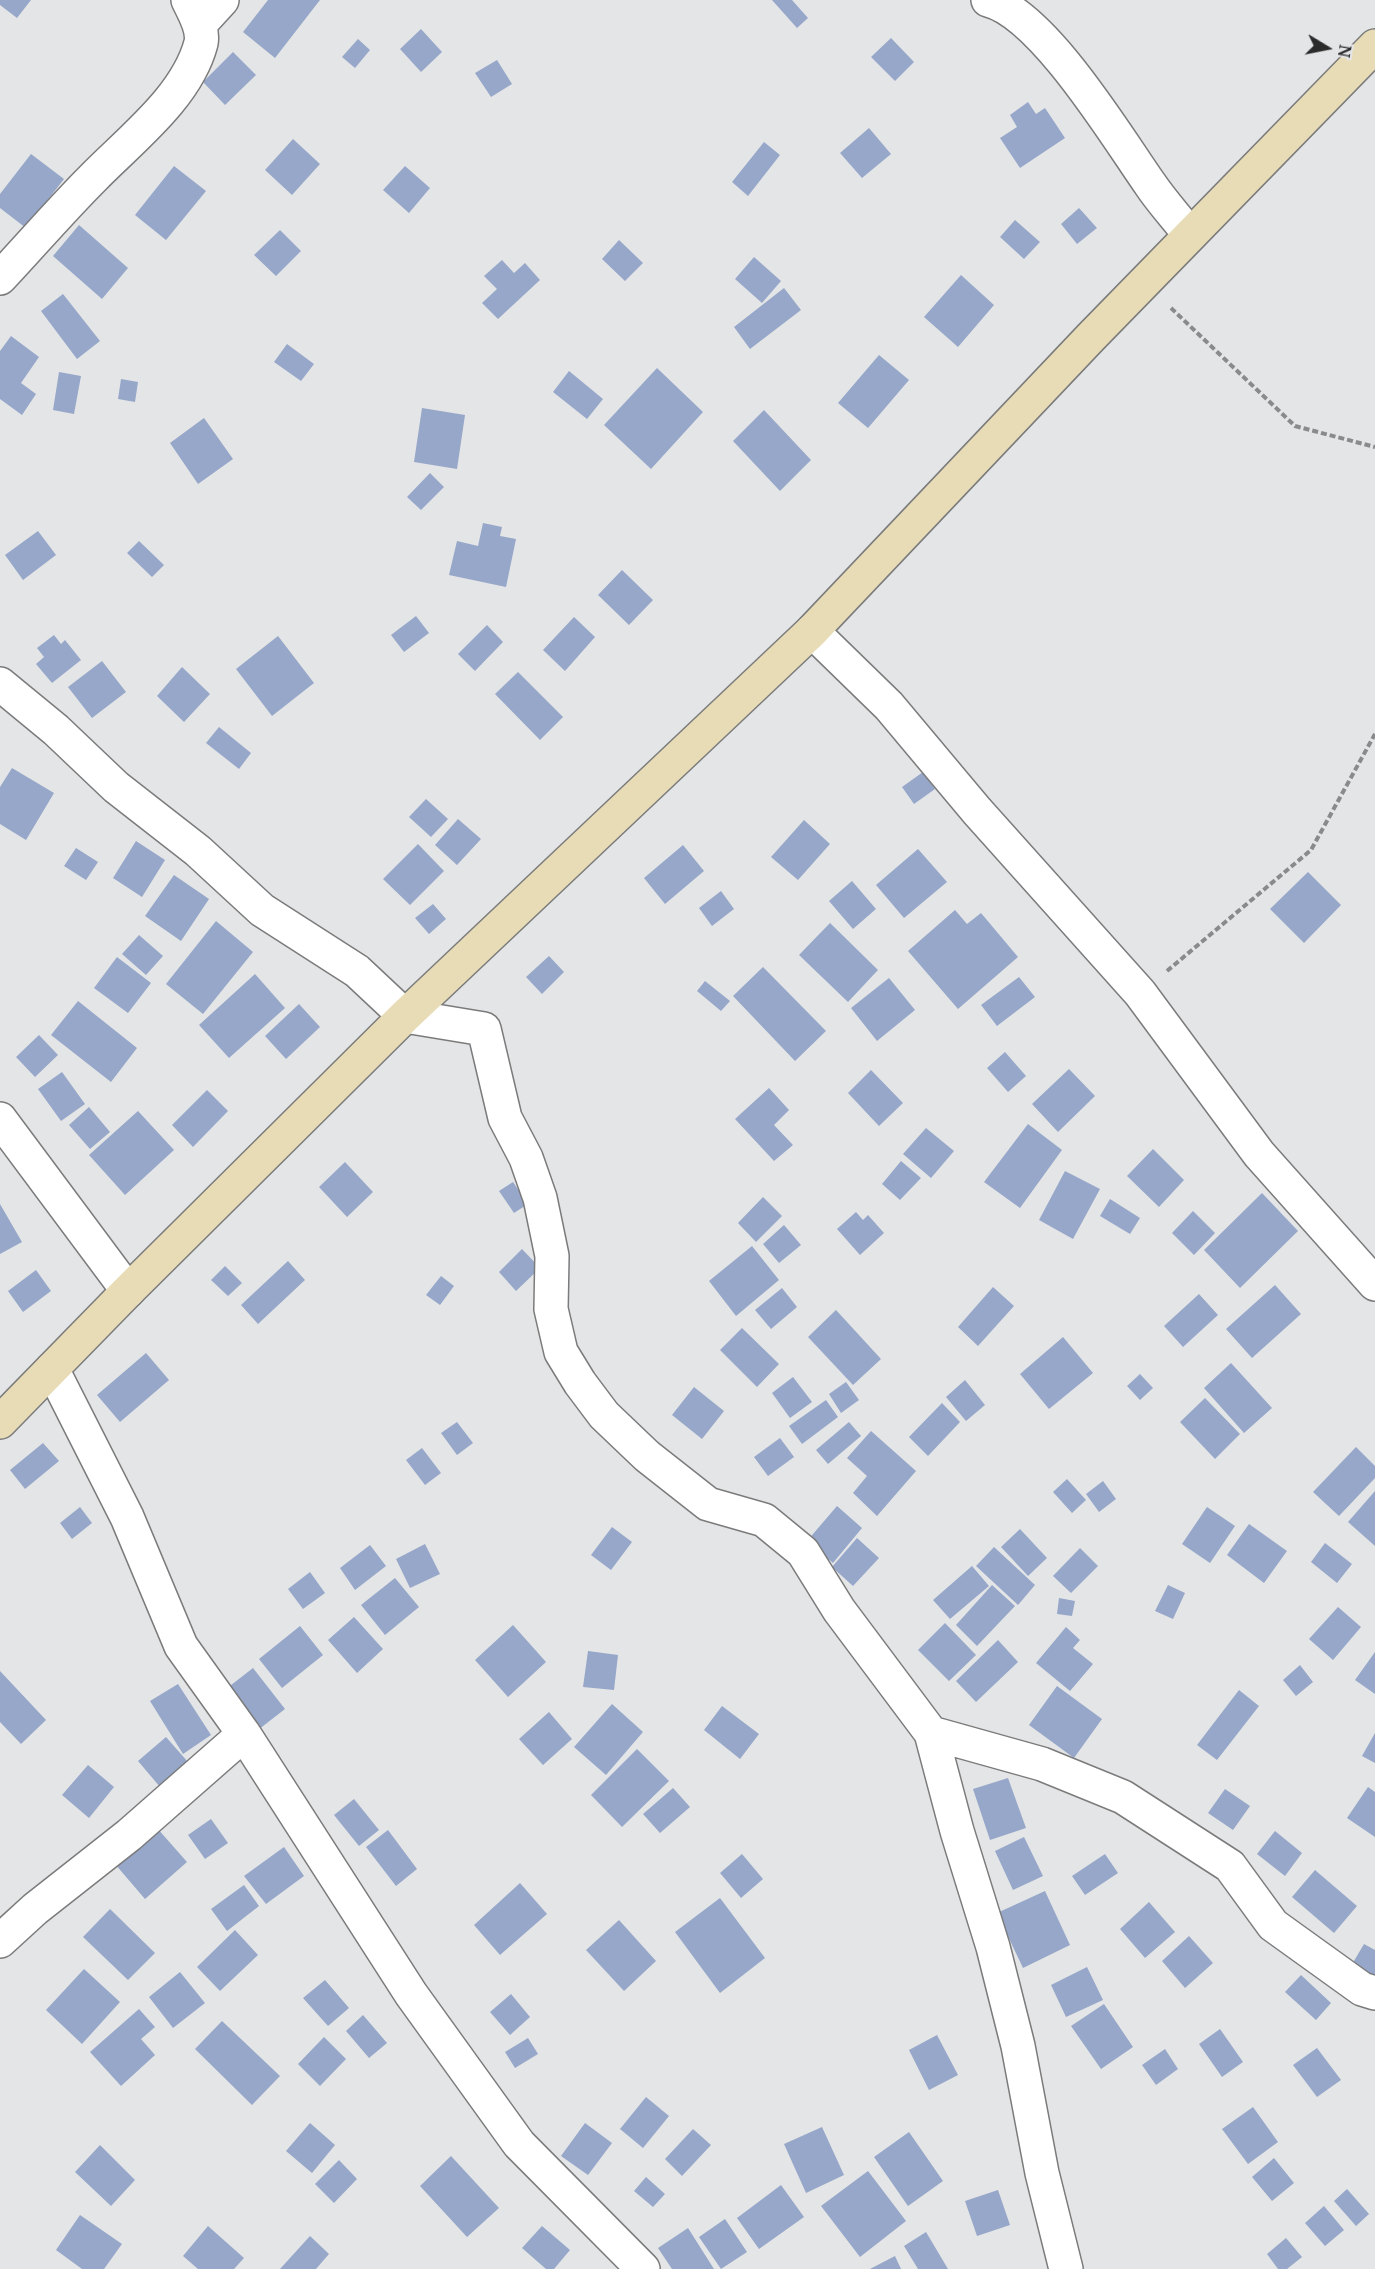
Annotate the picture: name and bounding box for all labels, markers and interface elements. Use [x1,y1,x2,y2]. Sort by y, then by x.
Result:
north arrow [1297,18,1357,78]
text: N [1333,43,1357,59]

